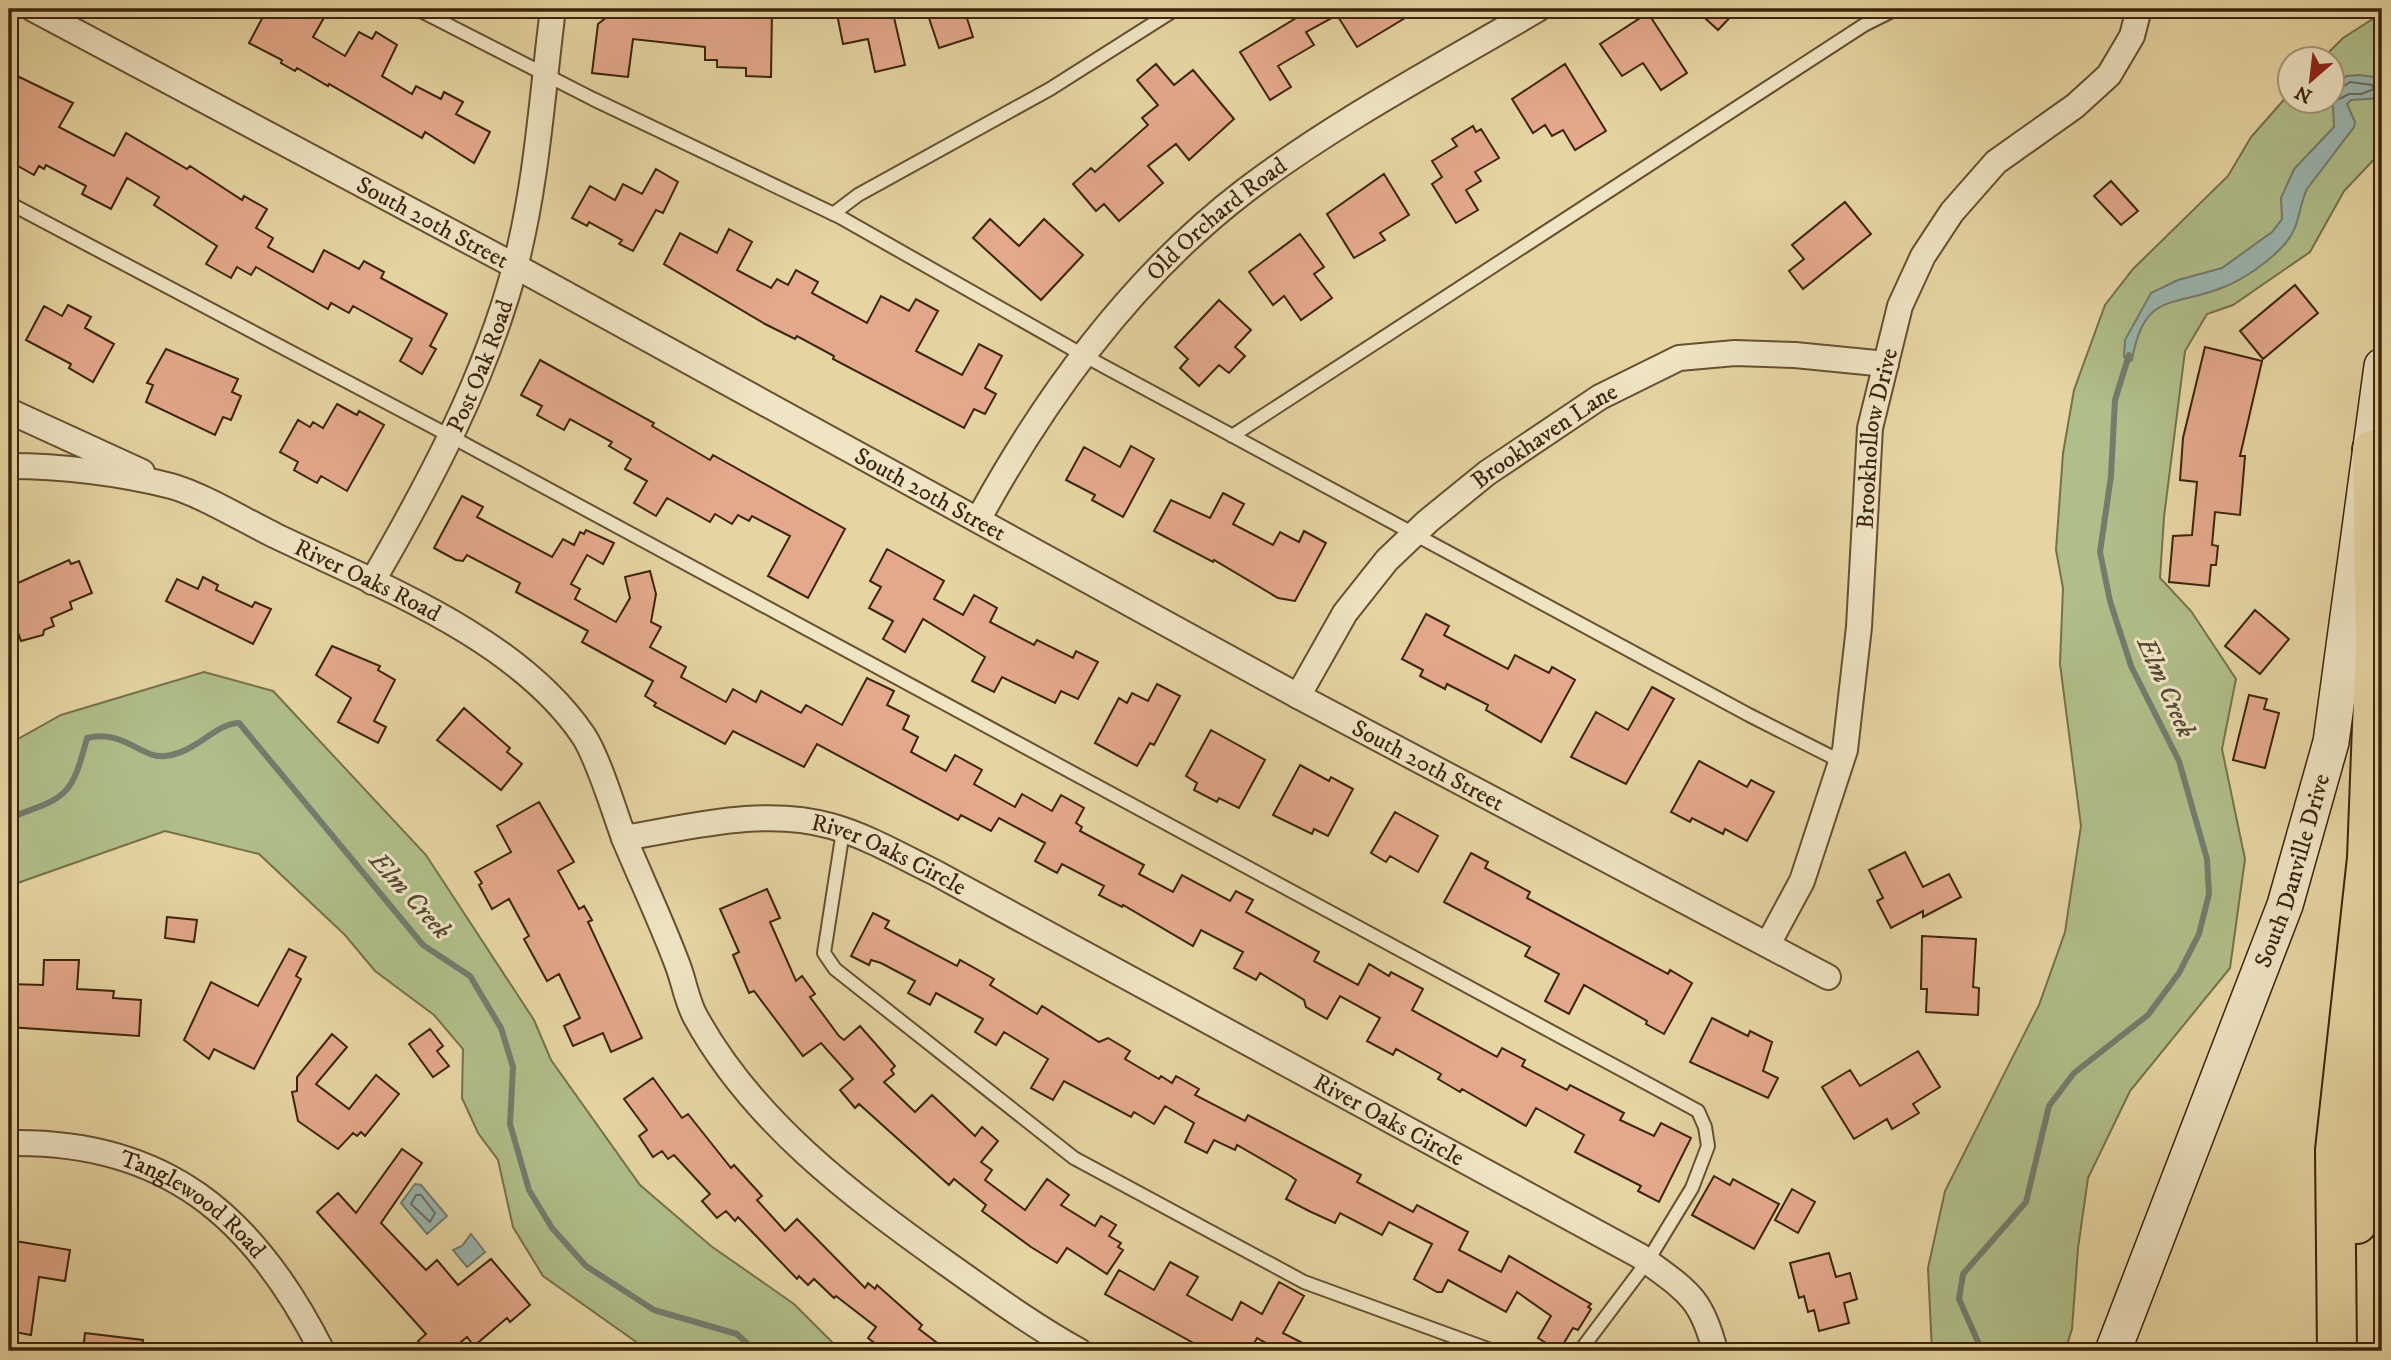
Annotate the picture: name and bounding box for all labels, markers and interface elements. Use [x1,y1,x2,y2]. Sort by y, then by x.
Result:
north arrow [2276,46,2346,116]
text: N [2291,80,2316,108]
street label: Old Orchard Road [1140,151,1293,288]
street label: South 20th Street [351,170,514,276]
street label: Post Oak Road [441,296,520,437]
street label: Brookhollow Drive [1850,345,1905,530]
street label: Brookhaven Lane [1465,377,1622,496]
street label: South 20th Street [849,441,1011,549]
street label: River Oaks Road [289,533,446,629]
water label: Elm Creek [2128,630,2202,743]
street label: South 20th Street [1346,713,1509,819]
street label: South Danville Drive [2248,770,2337,972]
street label: River Oaks Circle [809,808,971,903]
water label: Elm Creek [361,844,458,947]
street label: River Oaks Circle [1308,1067,1469,1174]
street label: Tanglewood Road [116,1144,272,1265]

